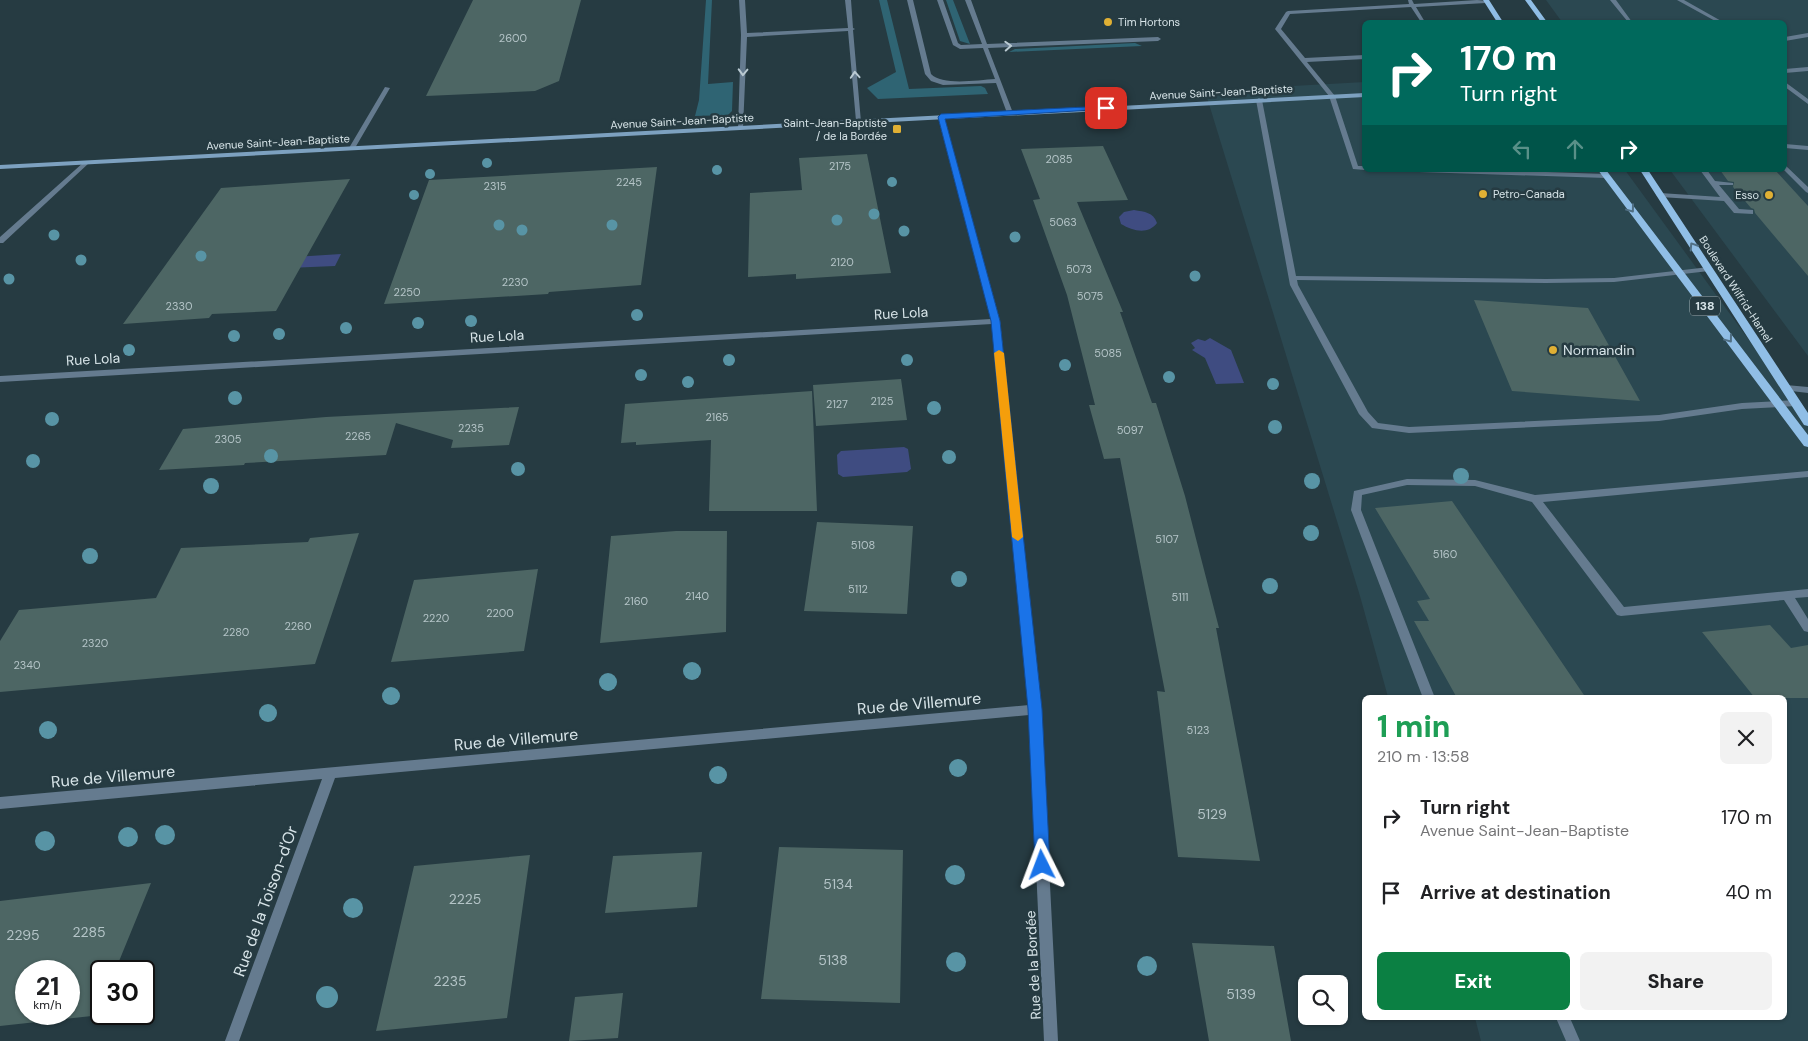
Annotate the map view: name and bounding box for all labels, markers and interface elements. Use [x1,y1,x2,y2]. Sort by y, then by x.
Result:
place label: Tim Hortons [1118,15,1180,29]
marker: Tim Hortons [1102,16,1114,28]
house number: 2600 [499,31,527,45]
text: 170 m [1460,35,1557,81]
one-way arrow [1005,40,1013,51]
icon: right [1377,40,1442,105]
one-way arrow [737,68,748,76]
one-way arrow [850,71,861,79]
text: Turn right [1460,79,1557,108]
street label: Avenue Saint-Jean-Baptiste [1149,81,1293,103]
pin [1085,87,1127,129]
icon: arrive [1092,94,1120,122]
street label: Avenue Saint-Jean-Baptiste [610,110,754,132]
place label: Saint-Jean-Baptiste / de la Bordée [783,116,887,143]
marker: Saint-Jean-Baptiste / de la Bordée [891,123,903,135]
street label: Avenue Saint-Jean-Baptiste [206,131,350,153]
icon: left [1508,135,1536,163]
icon: ahead [1561,135,1589,163]
icon: right [1614,135,1642,163]
house number: 2085 [1045,152,1073,166]
house number: 2175 [829,159,851,173]
house number: 2245 [616,175,642,189]
house number: 2315 [484,179,507,193]
place label: Petro-Canada [1493,187,1565,201]
marker: Petro-Canada [1477,188,1489,200]
place label: Esso [1735,188,1759,202]
marker: Esso [1763,189,1775,201]
one-way arrow [1625,203,1634,213]
house number: 5063 [1049,215,1077,229]
street label: Boulevard Wilfrid-Hamel [1696,233,1776,345]
one-way arrow [1690,242,1700,251]
house number: 2120 [830,255,854,269]
house number: 5073 [1066,262,1092,276]
house number: 2230 [502,275,528,289]
house number: 2250 [394,285,420,299]
house number: 5075 [1077,289,1103,303]
road number: 138 [1690,296,1720,316]
house number: 2330 [166,299,192,313]
street label: Rue Lola [873,303,929,323]
street label: Rue Lola [469,326,525,346]
one-way arrow [1723,333,1732,343]
place label: Normandin [1563,341,1634,359]
marker: Normandin [1547,344,1559,356]
house number: 5085 [1094,346,1122,360]
street label: Rue Lola [65,349,121,369]
house number: 2125 [871,394,894,408]
house number: 2127 [826,397,848,411]
house number: 2165 [705,410,729,424]
house number: 2235 [458,421,484,435]
house number: 5097 [1117,423,1143,437]
house number: 2265 [345,429,371,443]
house number: 2305 [214,432,242,446]
house number: 5107 [1155,532,1179,546]
house number: 5108 [851,538,875,552]
house number: 5160 [1433,547,1457,561]
house number: 5112 [848,582,868,596]
house number: 2140 [685,589,709,603]
house number: 5111 [1171,590,1189,604]
house number: 2160 [624,594,648,608]
house number: 2200 [486,606,514,620]
house number: 2220 [423,611,449,625]
house number: 2260 [284,619,312,633]
house number: 2280 [223,625,249,639]
house number: 2320 [82,636,108,650]
house number: 2340 [13,658,41,672]
street label: Rue de Villemure [856,688,982,719]
text: 1 min [1377,707,1450,746]
button: close [1720,712,1772,764]
house number: 5123 [1187,723,1209,737]
street label: Rue de Villemure [453,724,579,755]
text: 210 m · 13:58 [1377,746,1470,767]
street label: Rue de Villemure [50,761,176,792]
text: Turn right [1420,795,1510,820]
icon: right [1377,804,1405,832]
house number: 5129 [1197,805,1227,823]
text: 170 m [1721,805,1772,830]
text: Avenue Saint-Jean-Baptiste [1420,820,1629,841]
street label: Rue de la Toison-d'Or [228,823,303,979]
position arrow [1015,838,1067,890]
house number: 5134 [823,875,853,893]
icon: arrive [1377,879,1405,907]
text: Arrive at destination [1420,880,1611,905]
text: 40 m [1725,880,1772,905]
house number: 2225 [449,890,481,908]
street label: Rue de la Bordée [1021,910,1045,1020]
house number: 2285 [73,923,105,941]
house number: 2295 [6,926,40,944]
house number: 5138 [818,951,848,969]
button: Exit [1377,952,1570,1010]
button: Share [1580,952,1772,1010]
speed limit sign: 30 [90,960,155,1025]
text: 21 [36,970,59,1003]
house number: 2235 [434,972,466,990]
map controls [1298,975,1348,1025]
button: search [1298,975,1348,1025]
house number: 5139 [1226,985,1256,1003]
text: km/h [33,997,62,1013]

